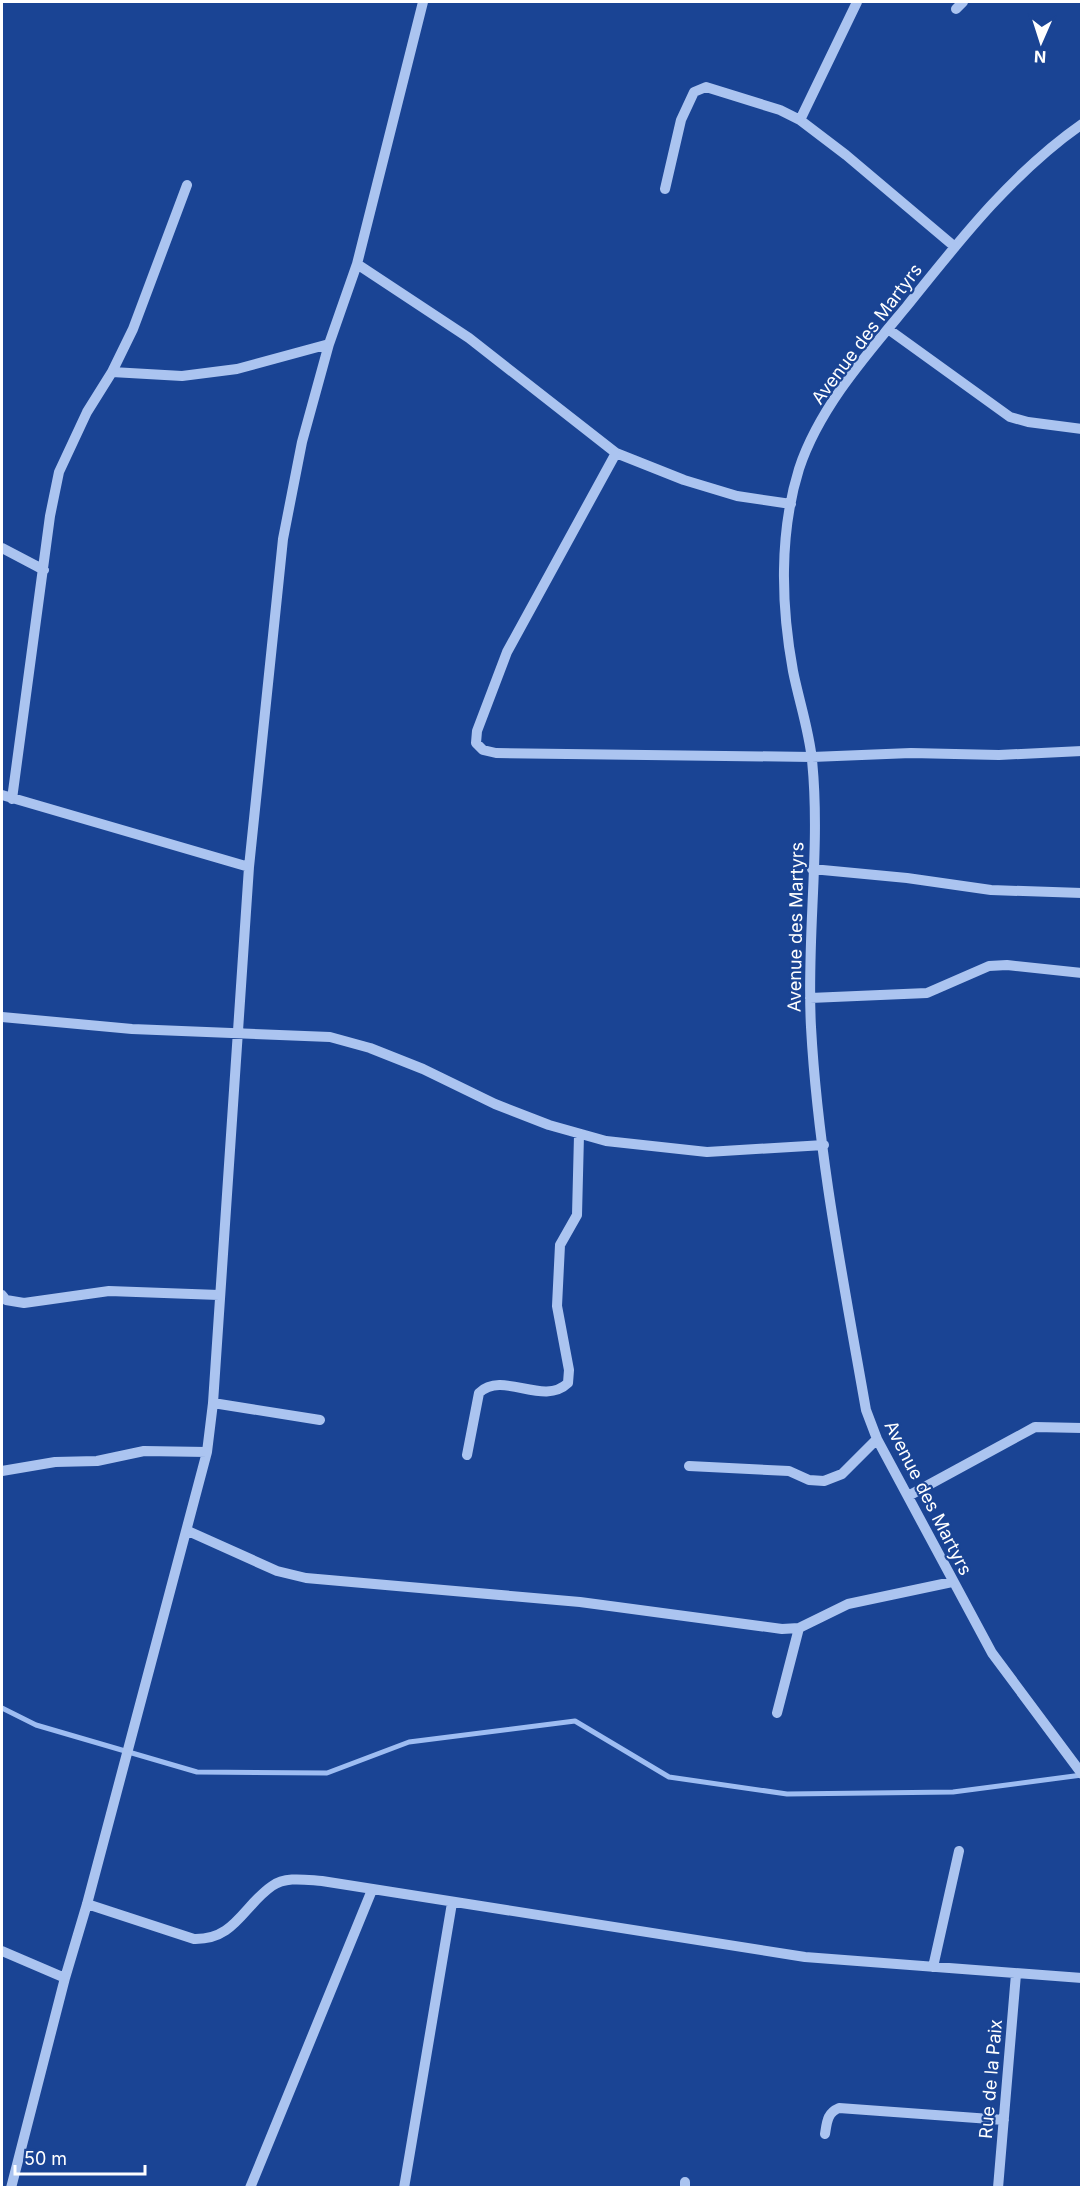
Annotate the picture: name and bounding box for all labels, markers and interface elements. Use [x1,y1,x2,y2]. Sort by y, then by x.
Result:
north arrow [1011,12,1071,72]
text: N [1034,47,1047,67]
street label: Avenue des Martyrs [807,259,926,408]
street label: Avenue des Martyrs [784,842,807,1012]
street label: Avenue des Martyrs [880,1417,976,1578]
street label: Rue de la Paix [975,2018,1006,2139]
scale bar [15,2138,146,2176]
text: 50 m [24,2148,67,2169]

